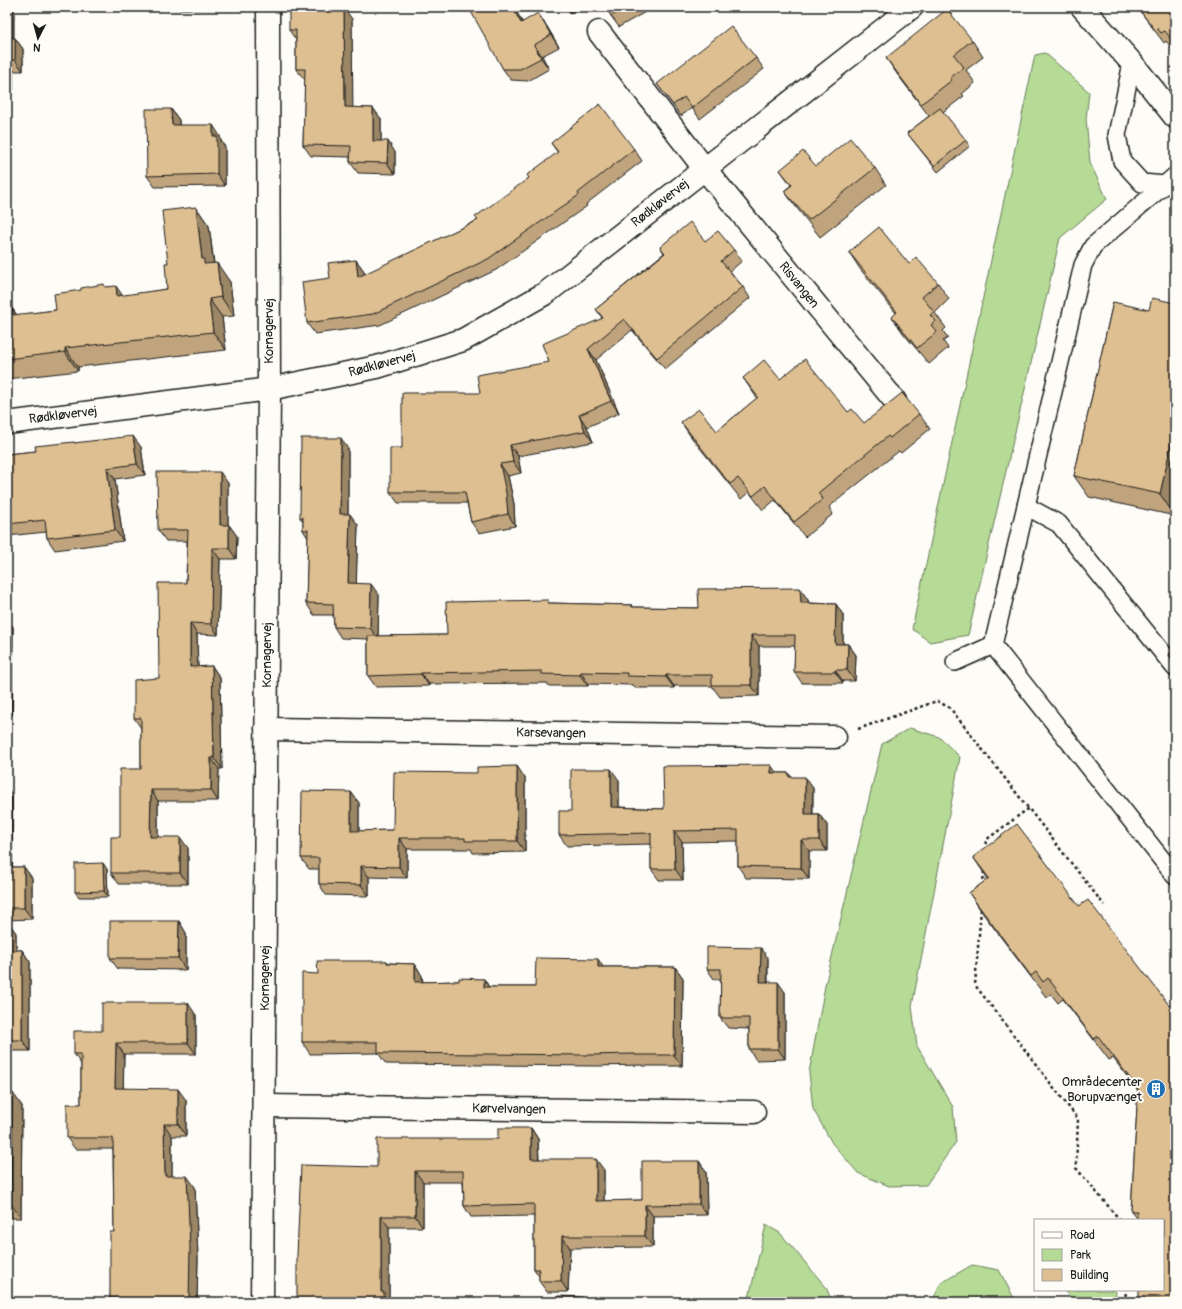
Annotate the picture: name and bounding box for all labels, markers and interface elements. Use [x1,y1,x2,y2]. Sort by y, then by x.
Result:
north arrow [18,18,58,58]
text: N [32,41,41,54]
street label: Rødkløvervej [628,176,692,230]
street label: Risvangen [776,259,822,311]
street label: Kornagervej [261,298,277,364]
street label: Rødkløvervej [347,347,417,381]
street label: Rødkløvervej [28,403,98,427]
street label: Kornagervej [259,622,275,688]
street label: Karsevangen [516,724,586,742]
street label: Kornagervej [257,945,273,1011]
place label: Områdecenter Borupvænget [1062,1074,1143,1105]
building icon: Områdecenter Borupvænget [1145,1078,1167,1100]
street label: Kørvelvangen [472,1100,546,1118]
legend [1034,1219,1164,1291]
text: Road [1070,1228,1095,1243]
text: Park [1070,1248,1091,1263]
text: Building [1070,1268,1109,1283]

